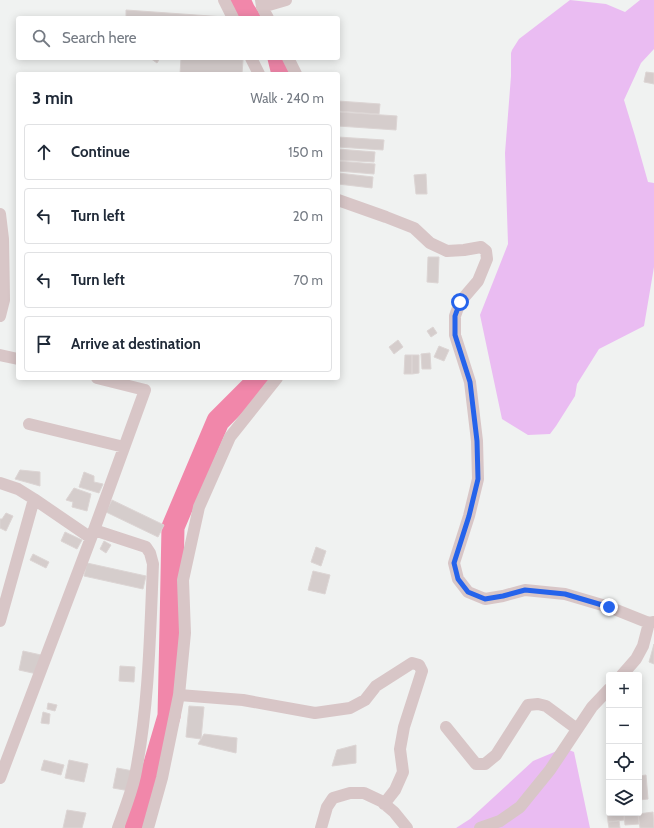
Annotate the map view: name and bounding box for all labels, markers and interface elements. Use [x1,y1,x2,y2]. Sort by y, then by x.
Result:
search box [16,16,340,60]
icon: search [30,27,52,49]
text: Search here [62,29,137,47]
text: 3 min [32,88,73,108]
text: Walk · 240 m [250,90,324,106]
icon: ahead [33,141,55,163]
text: Continue [71,143,130,161]
text: 150 m [288,144,323,160]
icon: left [33,205,55,227]
text: Turn left [71,207,125,225]
text: 20 m [293,208,323,224]
icon: left [33,269,55,291]
text: Turn left [71,271,125,289]
text: 70 m [293,272,323,288]
route start [451,293,469,311]
icon: arrive [33,333,55,355]
text: Arrive at destination [71,335,201,353]
route end [600,598,618,616]
map controls [606,672,642,816]
button: + [606,672,642,708]
button: − [606,708,642,744]
button: locate [606,744,642,780]
button: layers [606,780,642,816]

